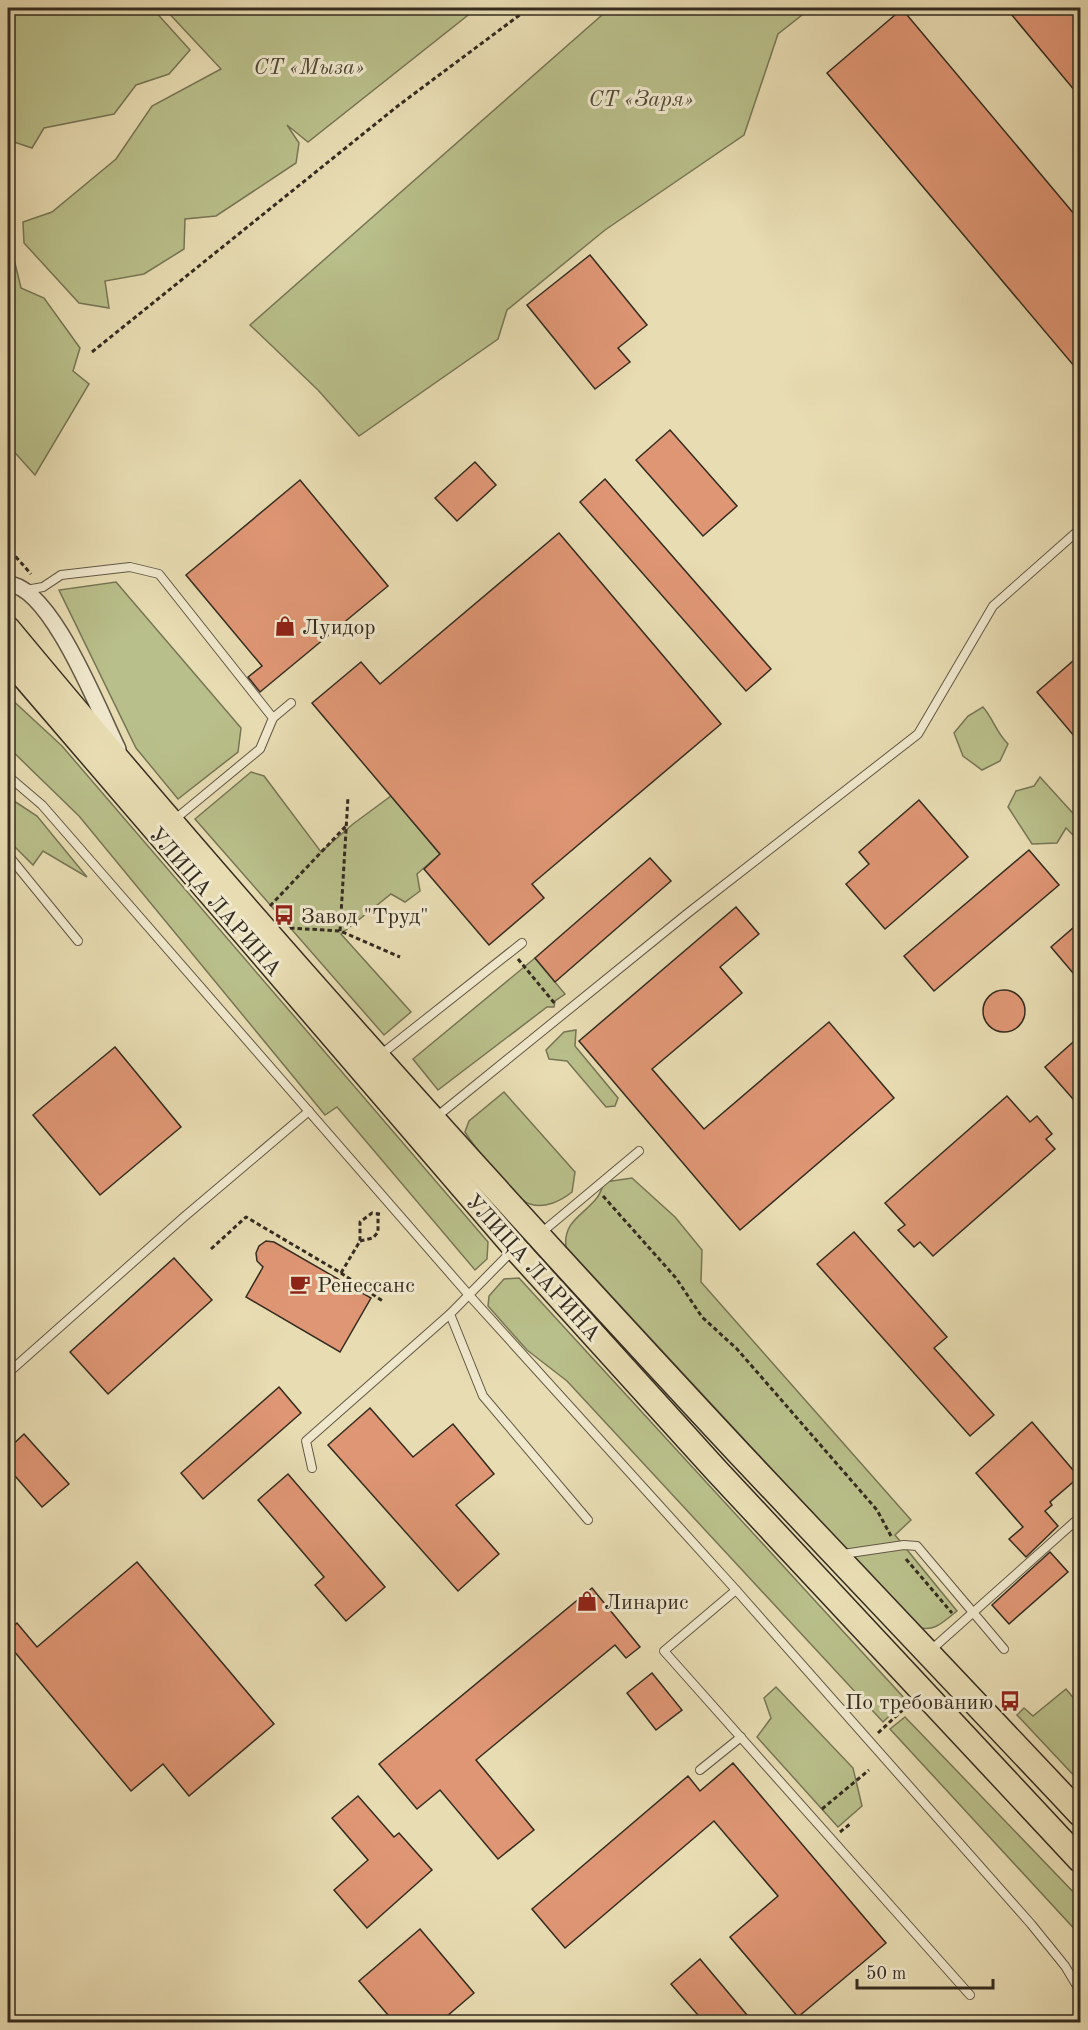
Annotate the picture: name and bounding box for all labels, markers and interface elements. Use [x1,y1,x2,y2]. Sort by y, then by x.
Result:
park label: СТ «Мыза» [253,57,365,79]
park label: СТ «Заря» [588,89,694,111]
shop icon: Луидор [273,614,297,638]
place label: Луидор [302,617,376,639]
street label: УЛИЦА ЛАРИНА [144,824,285,981]
bus stop icon: Завод "Труд" [272,903,296,927]
place label: Завод "Труд" [301,906,429,928]
street label: УЛИЦА ЛАРИНА [461,1191,604,1346]
cafe icon: Ренессанс [288,1272,312,1296]
place label: Ренессанс [317,1275,415,1297]
shop icon: Линарис [575,1589,599,1613]
place label: Линарис [604,1592,689,1614]
bus stop icon: По требованию [998,1689,1022,1713]
place label: По требованию [845,1692,993,1714]
scale bar [857,1952,994,1990]
text: 50 m [866,1965,906,1983]

